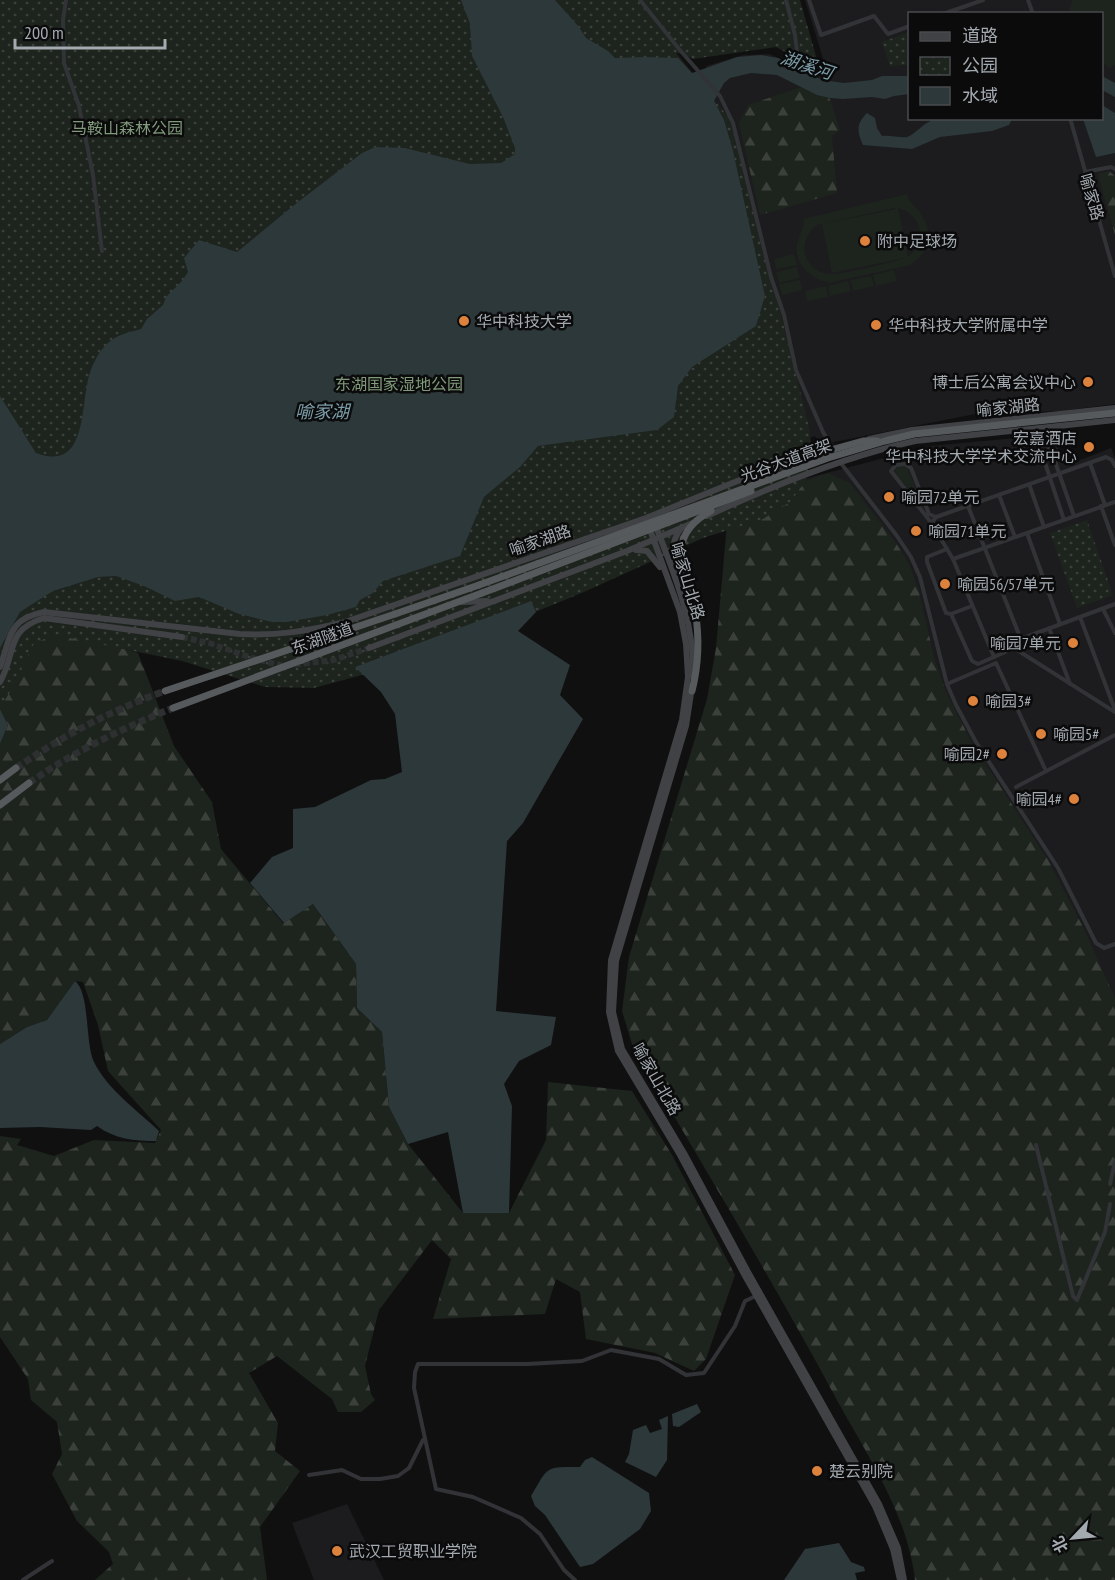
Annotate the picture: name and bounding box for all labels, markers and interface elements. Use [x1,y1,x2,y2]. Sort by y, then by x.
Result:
scale bar [15,12,165,50]
legend [908,12,1103,120]
text: 200 m [24,21,64,44]
text: 道路 [962,24,998,47]
water label: 湖溪河 [778,46,839,85]
text: 公园 [962,54,998,77]
text: 水域 [962,84,998,107]
park label: 马鞍山森林公园 [71,118,183,138]
street label: 喻家路 [1076,171,1108,223]
place label: 附中足球场 [877,231,957,251]
marker: 附中足球场 [858,234,872,248]
place label: 华中科技大学 [476,311,572,331]
marker: 华中科技大学 [457,314,471,328]
place label: 华中科技大学附属中学 [888,315,1048,335]
marker: 华中科技大学附属中学 [869,318,883,332]
place label: 博士后公寓会议中心 [932,372,1076,392]
park label: 东湖国家湿地公园 [335,374,463,394]
marker: 博士后公寓会议中心 [1081,375,1095,389]
street label: 喻家湖路 [975,394,1041,420]
water label: 喻家湖 [295,400,352,423]
place label: 宏嘉酒店 华中科技大学学术交流中心 [885,428,1077,466]
street label: 光谷大道高架 [737,434,835,486]
marker: 宏嘉酒店 华中科技大学学术交流中心 [1082,440,1096,454]
place label: 喻园72单元 [901,487,979,507]
marker: 喻园72单元 [882,490,896,504]
street label: 喻家湖路 [506,520,574,560]
place label: 喻园71单元 [928,521,1006,541]
marker: 喻园71单元 [909,524,923,538]
street label: 喻家山北路 [667,540,709,622]
place label: 喻园56/57单元 [957,574,1055,594]
marker: 喻园56/57单元 [938,577,952,591]
street label: 东湖隧道 [289,618,355,658]
place label: 喻园7单元 [990,633,1061,653]
marker: 喻园7单元 [1066,636,1080,650]
place label: 喻园3# [985,691,1031,711]
marker: 喻园3# [966,694,980,708]
place label: 喻园5# [1053,724,1099,744]
marker: 喻园5# [1034,727,1048,741]
place label: 喻园2# [944,744,990,764]
marker: 喻园2# [995,747,1009,761]
place label: 喻园4# [1016,789,1062,809]
marker: 喻园4# [1067,792,1081,806]
street label: 喻家山北路 [628,1039,686,1119]
place label: 楚云别院 [829,1461,893,1481]
marker: 楚云别院 [810,1464,824,1478]
north arrow [1043,1508,1103,1568]
text: 北 [1047,1533,1072,1556]
place label: 武汉工贸职业学院 [349,1541,477,1561]
marker: 武汉工贸职业学院 [330,1544,344,1558]

